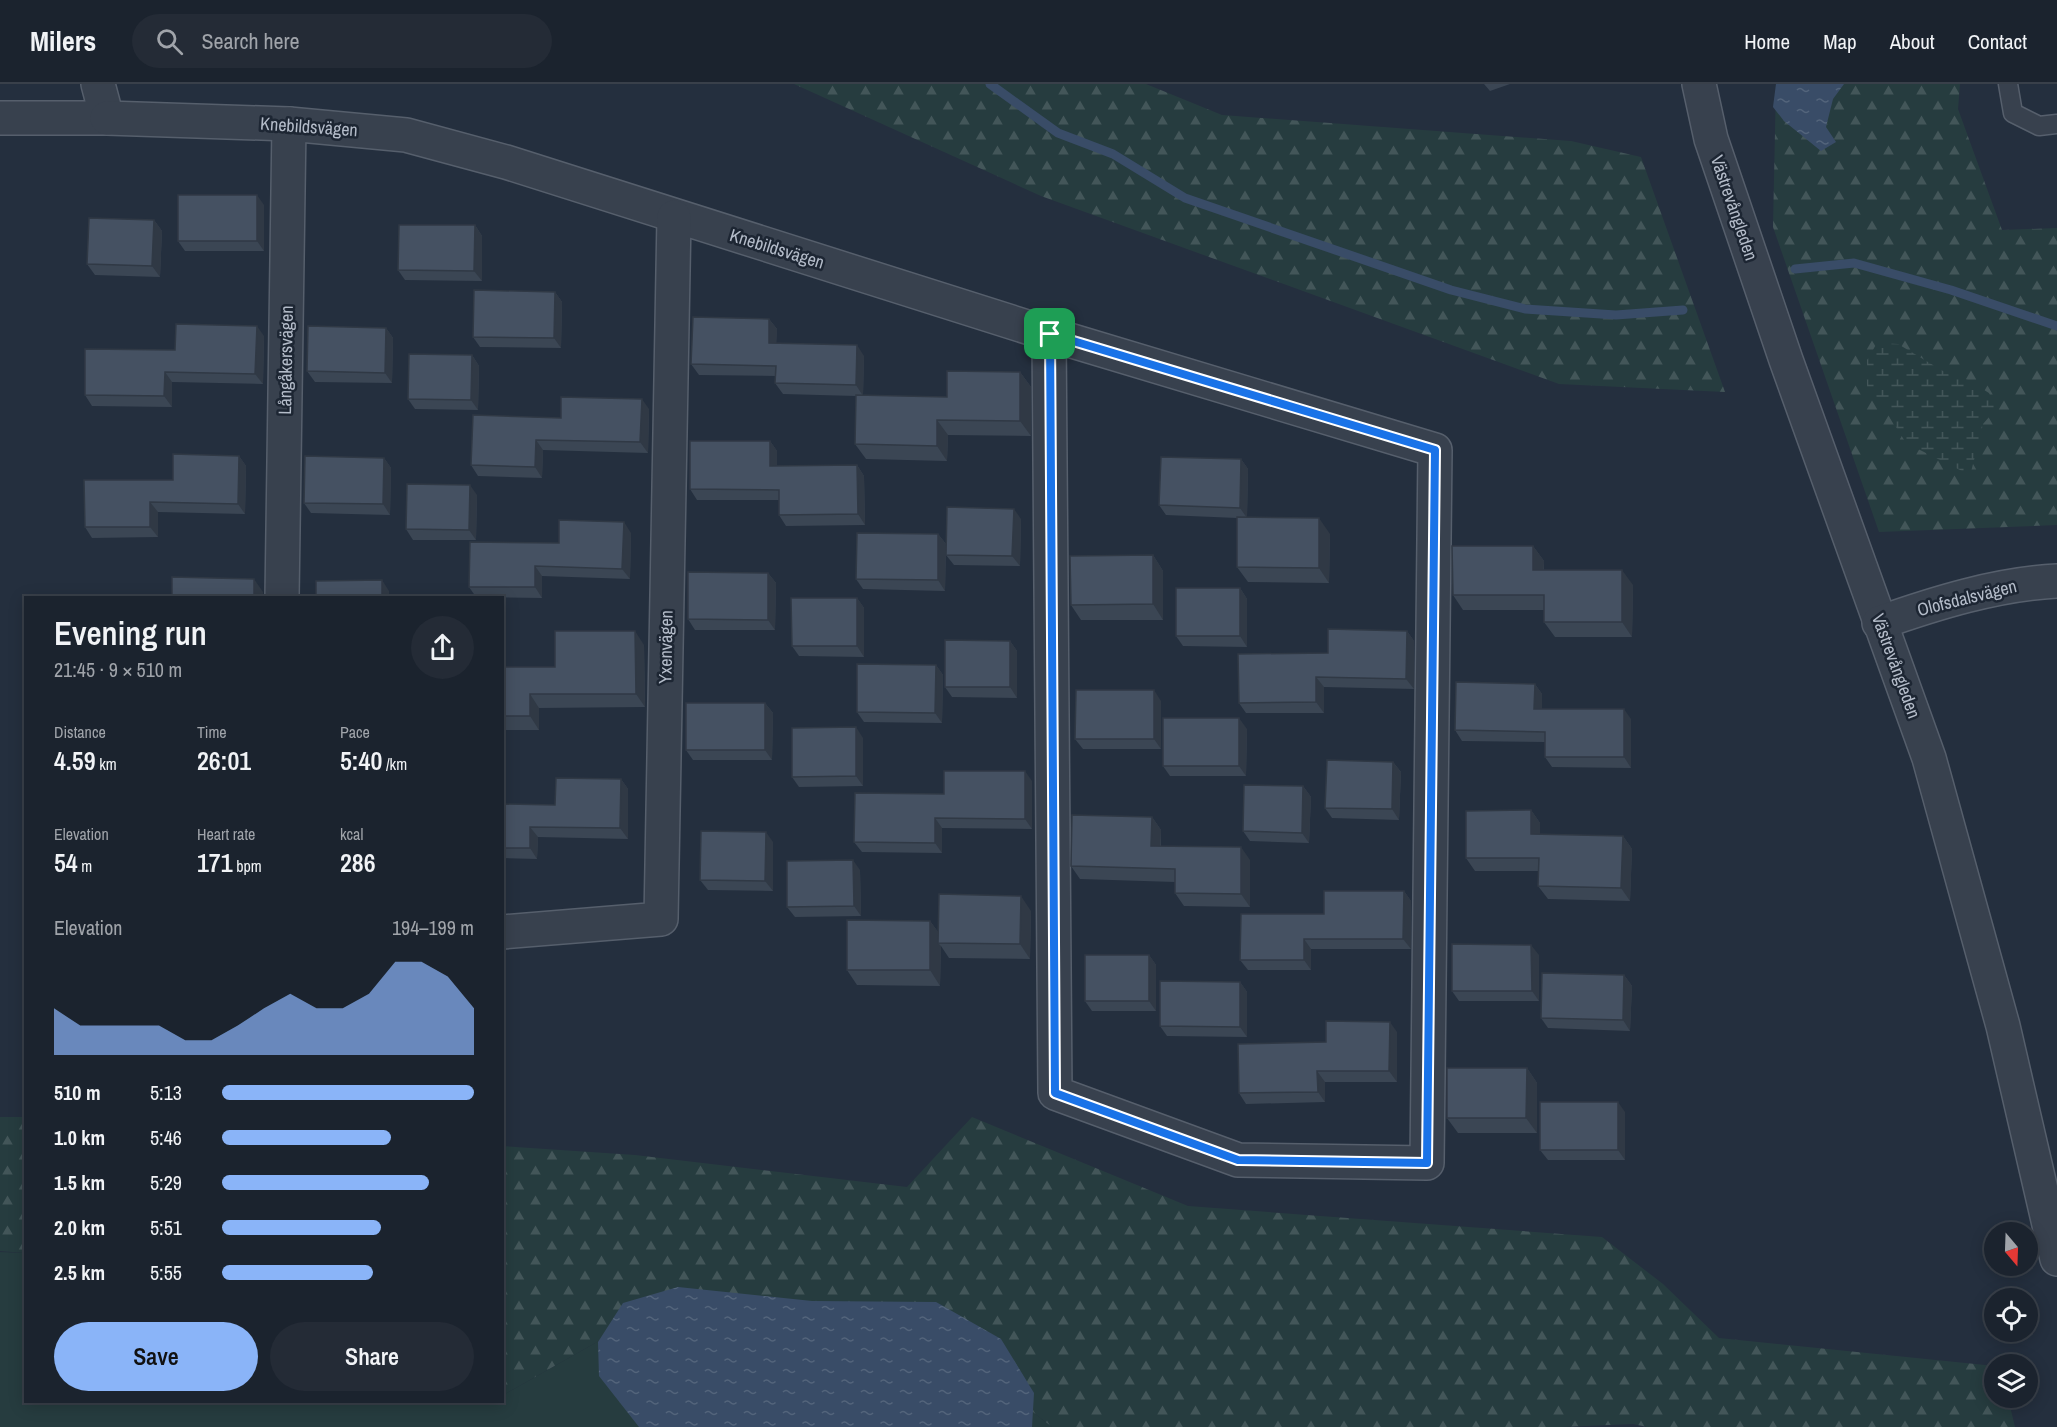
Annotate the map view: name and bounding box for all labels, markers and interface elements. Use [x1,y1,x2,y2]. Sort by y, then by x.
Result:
search box [132,14,552,68]
text: Milers [30,22,96,60]
icon: search [153,25,186,58]
text: Search here [201,26,300,56]
text: Home [1744,27,1790,56]
text: Map [1823,27,1857,56]
text: About [1890,27,1935,56]
text: Contact [1968,27,2027,56]
street label: Knebildsvägen [259,111,359,142]
street label: Västrevångleden [1705,152,1764,264]
street label: Knebildsvägen [727,222,827,275]
street label: Långåkersvägen [272,305,299,415]
pin [1024,308,1075,359]
icon: arrive [1033,317,1066,350]
street label: Olofsdalsvägen [1914,573,2019,622]
street label: Yxenvägen [652,610,679,684]
street label: Västrevångleden [1866,610,1927,722]
text: Evening run [54,611,207,655]
button: share [411,616,474,679]
text: 21:45 · 9 × 510 m [54,656,182,683]
text: Distance [54,721,106,743]
text: Time [197,721,227,743]
text: Pace [340,721,370,743]
text: 4.59 [54,743,96,778]
text: 26:01 [197,743,251,778]
text: 5:40 [340,743,382,778]
text: km [96,753,117,775]
text: /km [382,753,407,775]
text: Elevation [54,823,109,845]
text: Heart rate [197,823,255,845]
text: kcal [340,823,363,845]
text: 54 [54,845,78,880]
text: 171 [197,845,233,880]
text: 286 [340,845,376,880]
text: m [78,855,92,877]
text: bpm [233,855,262,877]
text: Elevation [54,914,122,941]
text: 194–199 m [392,914,474,941]
text: 510 m [54,1079,101,1106]
text: 5:13 [150,1079,182,1106]
text: 1.0 km [54,1124,105,1151]
text: 5:46 [150,1124,182,1151]
text: 1.5 km [54,1169,105,1196]
text: 5:29 [150,1169,182,1196]
text: 2.0 km [54,1214,105,1241]
text: 5:51 [150,1214,182,1241]
north arrow [1984,1222,2038,1276]
map controls [1984,1222,2038,1408]
text: 2.5 km [54,1259,105,1286]
text: 5:55 [150,1259,182,1286]
button: locate [1984,1288,2038,1342]
button: Save [54,1322,258,1391]
button: Share [270,1322,474,1391]
button: layers [1984,1354,2038,1408]

